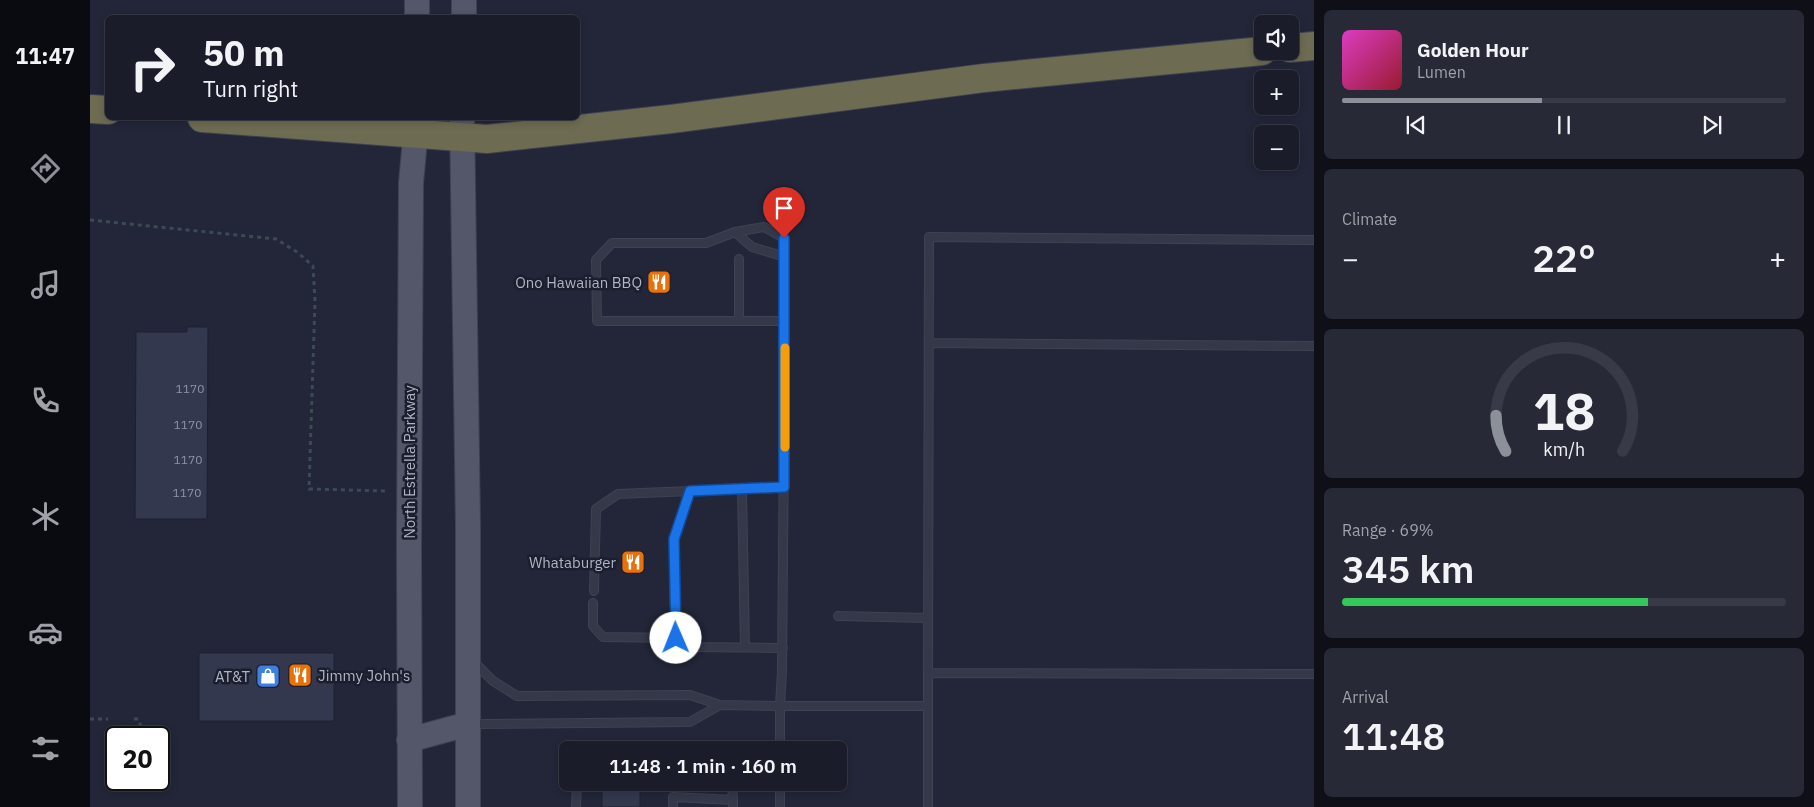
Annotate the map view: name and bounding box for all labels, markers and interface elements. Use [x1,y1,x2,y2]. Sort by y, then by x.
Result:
map controls [1254,15,1299,170]
button: sound [1254,15,1299,60]
text: 50 m [203,30,285,76]
icon: right [120,35,185,100]
text: Golden Hour [1417,38,1529,62]
text: 11:47 [15,41,75,70]
text: Lumen [1417,62,1466,82]
button: + [1254,70,1299,115]
text: Turn right [203,74,298,103]
icon: previous [1402,111,1430,139]
icon: pause [1550,111,1578,139]
icon: next [1698,111,1726,139]
button: − [1254,125,1299,170]
icon: directions [28,151,63,186]
pin [763,187,805,238]
icon: arrive [770,194,798,222]
text: Climate [1342,209,1397,229]
text: 22° [1532,233,1596,282]
text: − [1342,240,1359,277]
text: + [1769,240,1786,277]
icon: music [28,267,63,302]
restaurant icon: Ono Hawaiian BBQ [646,269,672,295]
place label: Ono Hawaiian BBQ [515,273,642,292]
text: 18 [1533,377,1595,444]
house number: 1170 [176,381,204,396]
icon: phone [28,383,63,418]
street label: North Estrella Parkway [400,385,419,539]
house number: 1170 [174,417,202,432]
text: km/h [1543,438,1585,461]
house number: 1170 [174,452,202,467]
house number: 1170 [173,485,201,500]
icon: climate [28,499,63,534]
text: Range · 69% [1342,520,1434,540]
text: 345 km [1342,544,1474,593]
restaurant icon: Whataburger [620,549,646,575]
place label: Whataburger [529,553,616,572]
position arrow [649,611,701,663]
icon: car [28,615,63,650]
restaurant icon: Jimmy John's [287,662,313,688]
shop icon: AT&T [255,663,281,689]
place label: Jimmy John's [318,666,410,685]
place label: AT&T [215,667,250,686]
text: Arrival [1342,687,1389,707]
text: 11:48 [1342,711,1445,760]
speed limit sign: 20 [105,726,170,791]
icon: filters [28,731,63,766]
text: 11:48 · 1 min · 160 m [609,754,797,778]

